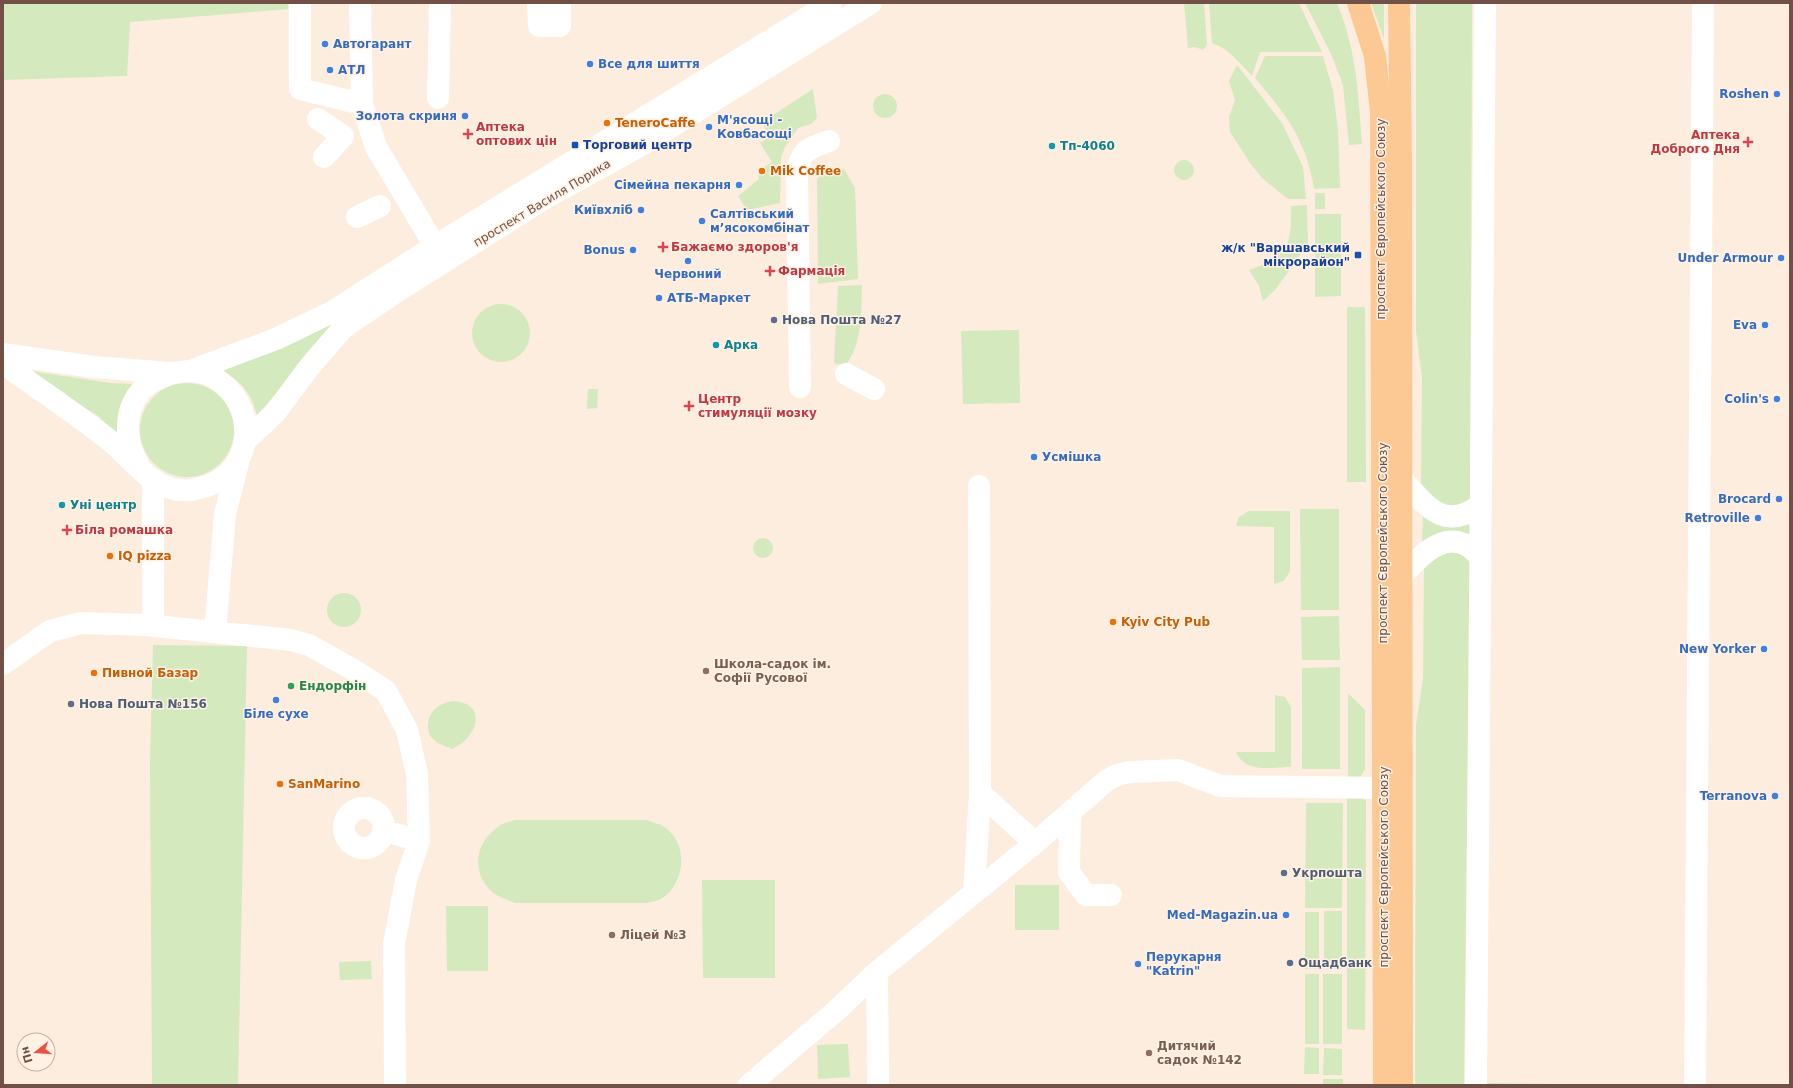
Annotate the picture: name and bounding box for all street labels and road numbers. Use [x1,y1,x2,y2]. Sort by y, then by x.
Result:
street label: проспект Європейського Союзу [1374,118,1388,320]
street label: проспект Василя Порика [471,156,613,250]
street label: проспект Європейського Союзу [1376,442,1390,644]
street label: проспект Європейського Союзу [1377,766,1391,968]

